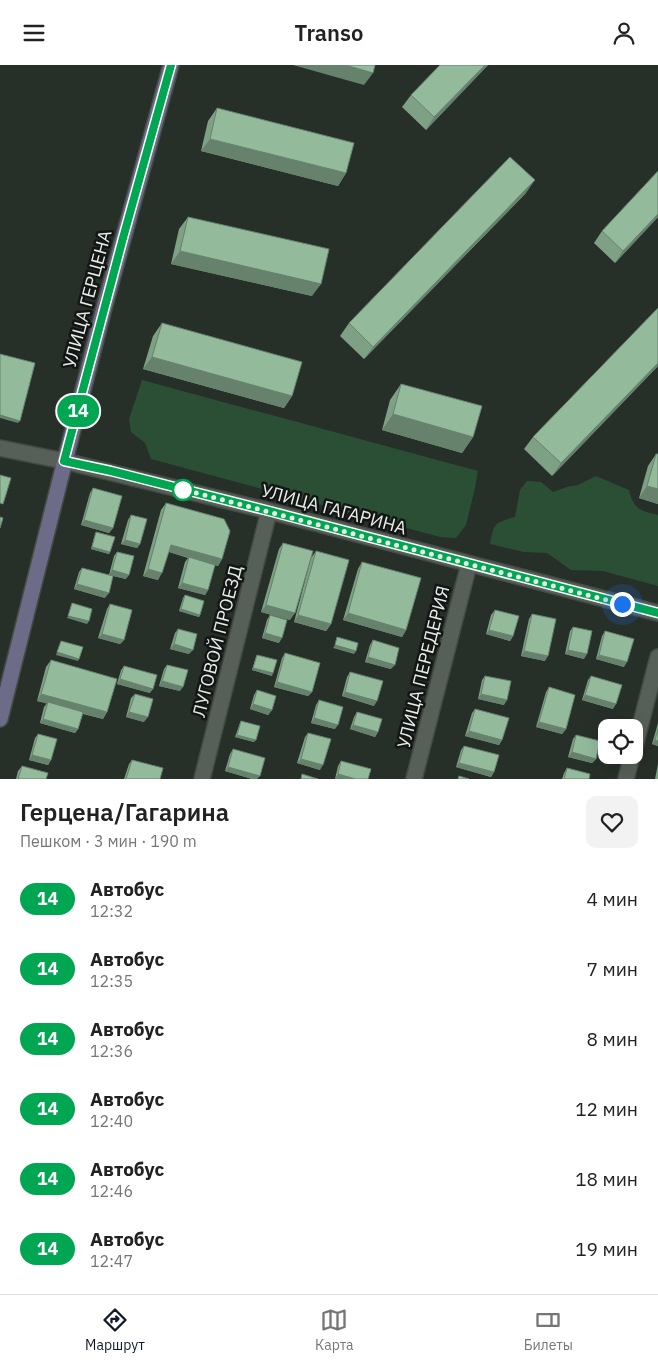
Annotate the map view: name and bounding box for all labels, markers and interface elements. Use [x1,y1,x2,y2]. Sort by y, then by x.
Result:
text: Transo [295,18,363,47]
icon: menu [20,19,48,47]
icon: person [610,19,638,47]
street label: УЛИЦА ГЕРЦЕНА [58,227,117,371]
line badge: 14 [56,395,100,427]
text: 14 [67,399,89,422]
unlabelled marker [172,479,194,501]
street label: УЛИЦА ГАГАРИНА [259,479,410,540]
street label: ЛУГОВОЙ ПРОЕЗД [187,563,247,719]
street label: УЛИЦА ПЕРЕДЕРИЯ [392,583,454,751]
your location [610,592,635,617]
map controls [598,719,643,764]
button: locate [598,719,643,764]
text: Герцена/Гагарина [20,796,229,828]
button: heart [586,796,638,848]
text: Пешком · 3 мин · 190 m [20,831,197,851]
text: Автобус [90,877,164,901]
text: 14 [37,887,58,910]
text: 4 мин [587,887,638,911]
text: 12:32 [90,901,133,921]
text: Автобус [90,947,164,971]
text: 14 [37,957,58,980]
text: 7 мин [587,957,638,981]
text: 12:35 [90,971,133,991]
text: Автобус [90,1017,164,1041]
text: 14 [37,1027,58,1050]
text: 8 мин [587,1027,638,1051]
text: 12:36 [90,1041,133,1061]
text: Автобус [90,1087,164,1111]
text: 14 [37,1097,58,1120]
text: 12 мин [575,1097,638,1121]
text: 12:40 [90,1111,133,1131]
text: Автобус [90,1157,164,1181]
text: 14 [37,1167,58,1190]
text: 18 мин [575,1167,638,1191]
text: 12:46 [90,1181,133,1201]
text: Автобус [90,1227,164,1251]
text: 14 [37,1237,58,1260]
text: 19 мин [575,1237,638,1261]
text: 12:47 [90,1251,133,1271]
tab: Маршрут [85,1306,145,1354]
tab: Карта [315,1306,354,1354]
tab: Билеты [524,1306,573,1354]

